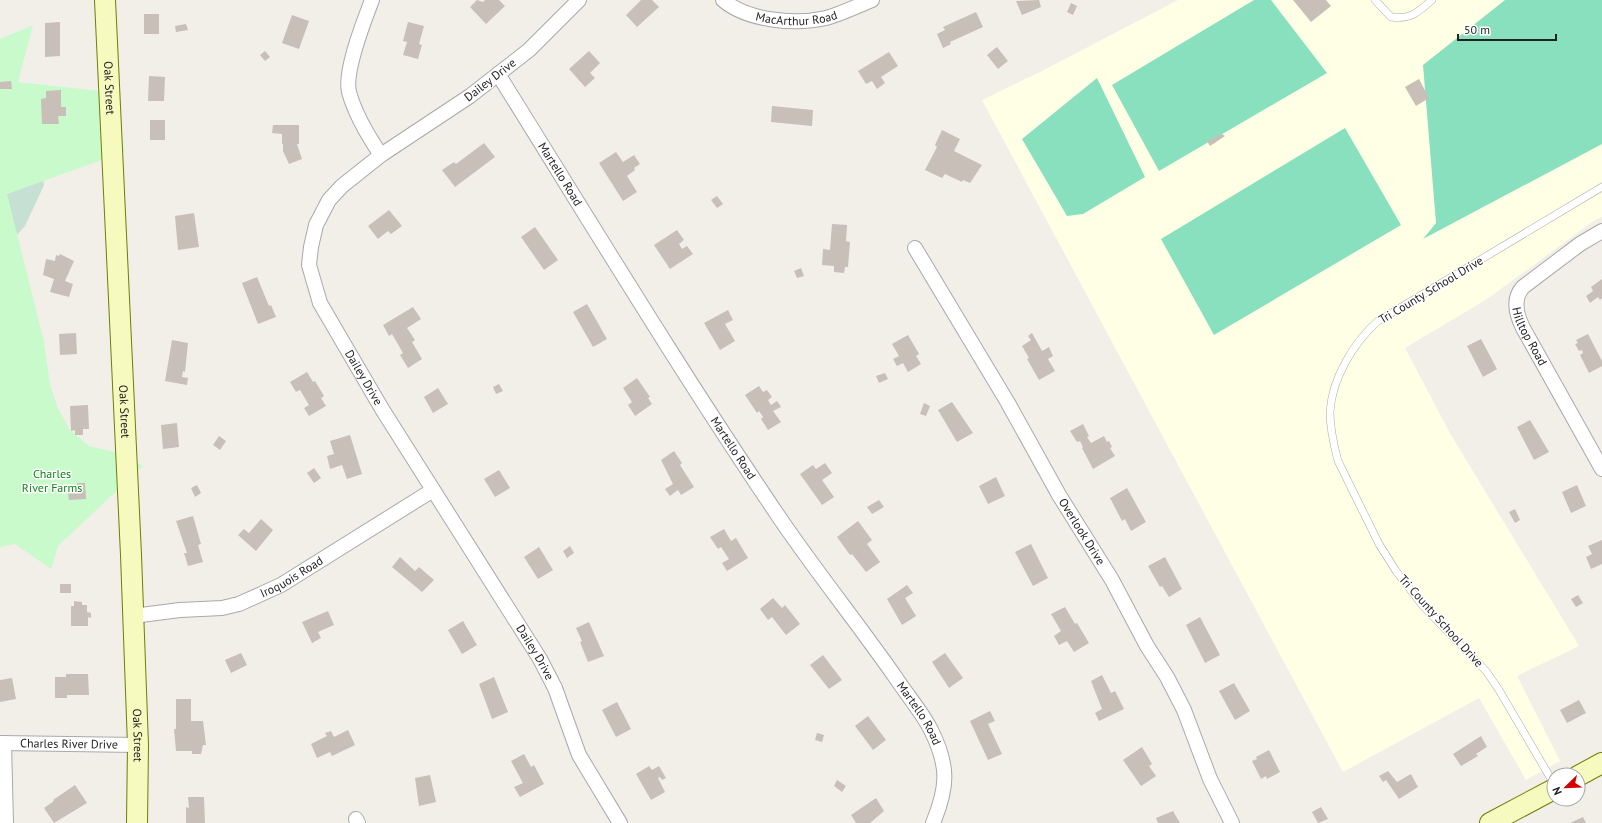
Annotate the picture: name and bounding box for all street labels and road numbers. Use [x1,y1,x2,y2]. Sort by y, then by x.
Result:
street label: MacArthur Road [754,7,839,28]
street label: Dailey Drive [461,55,519,104]
street label: Oak Street [101,61,118,115]
street label: Martello Road [535,139,586,209]
street label: Tri County School Drive [1376,252,1486,327]
street label: Hilltop Road [1509,306,1551,368]
street label: Dailey Drive [342,347,386,408]
street label: Oak Street [116,384,134,439]
street label: Martello Road [708,414,760,482]
street label: Overlook Drive [1056,495,1109,567]
street label: Iroquois Road [258,553,326,601]
street label: Tri County School Drive [1396,571,1487,670]
street label: Dailey Drive [513,622,558,682]
street label: Martello Road [894,679,945,747]
street label: Oak Street [130,708,146,762]
street label: Charles River Drive [20,735,118,752]

